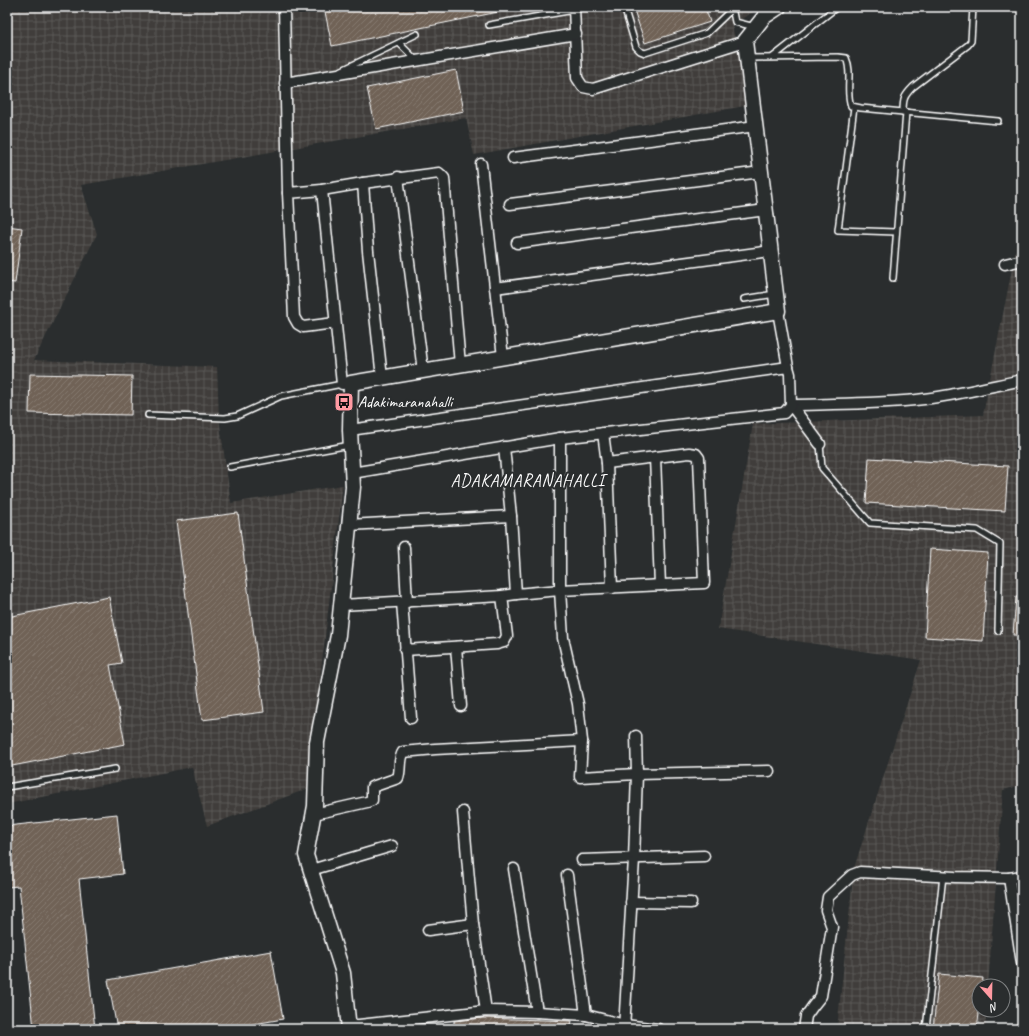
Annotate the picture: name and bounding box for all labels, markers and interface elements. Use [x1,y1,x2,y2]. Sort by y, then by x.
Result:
bus stop icon: Adakimaranahalli [333,391,355,413]
place label: Adakimaranahalli [358,392,454,412]
district label: ADAKAMARANAHALLI [451,470,609,491]
north arrow [971,978,1011,1018]
text: N [987,1000,1000,1016]

